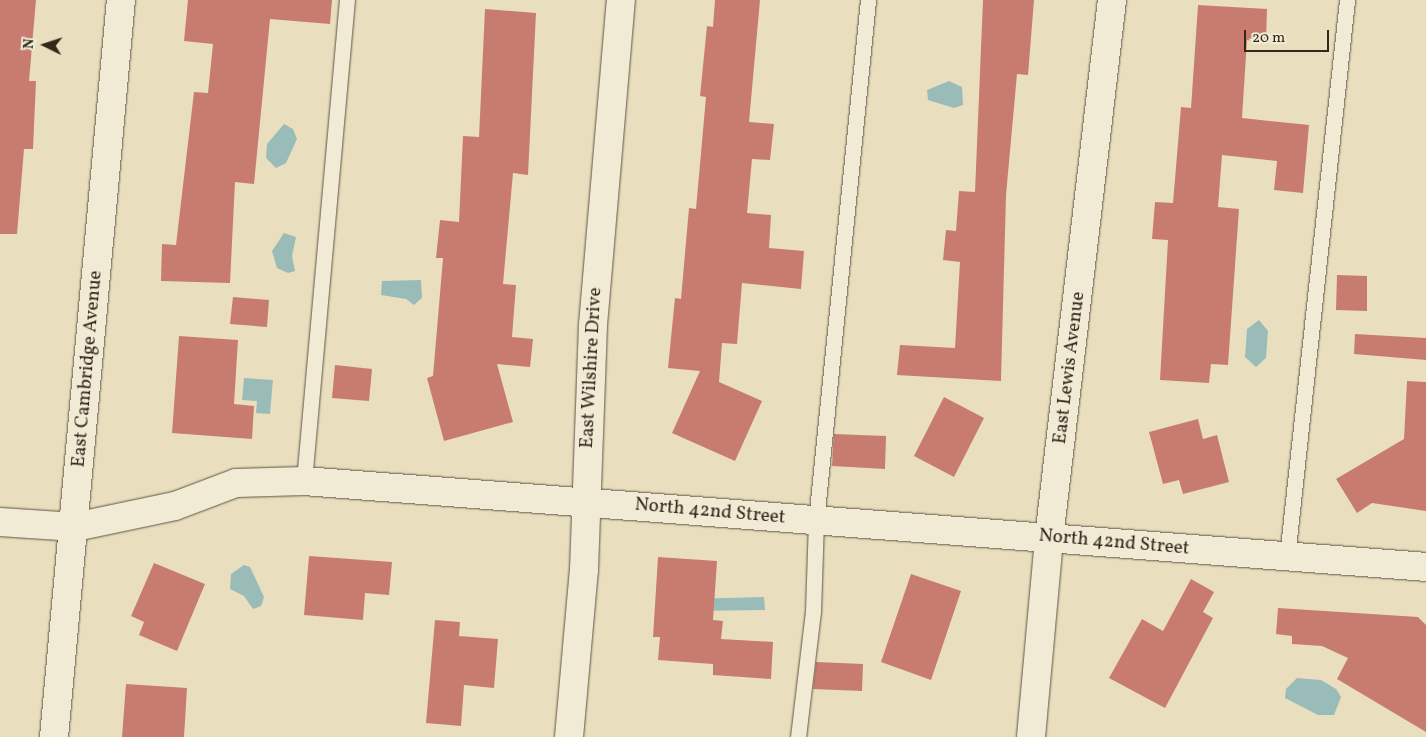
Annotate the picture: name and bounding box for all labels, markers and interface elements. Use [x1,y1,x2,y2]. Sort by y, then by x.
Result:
north arrow [20,20,70,70]
scale bar [1246,20,1331,52]
text: 20 m [1252,28,1285,49]
text: N [20,38,39,50]
street label: East Cambridge Avenue [68,270,108,468]
street label: East Wilshire Drive [576,287,608,449]
street label: East Lewis Avenue [1049,290,1091,446]
street label: North 42nd Street [634,494,786,530]
street label: North 42nd Street [1038,525,1190,561]

